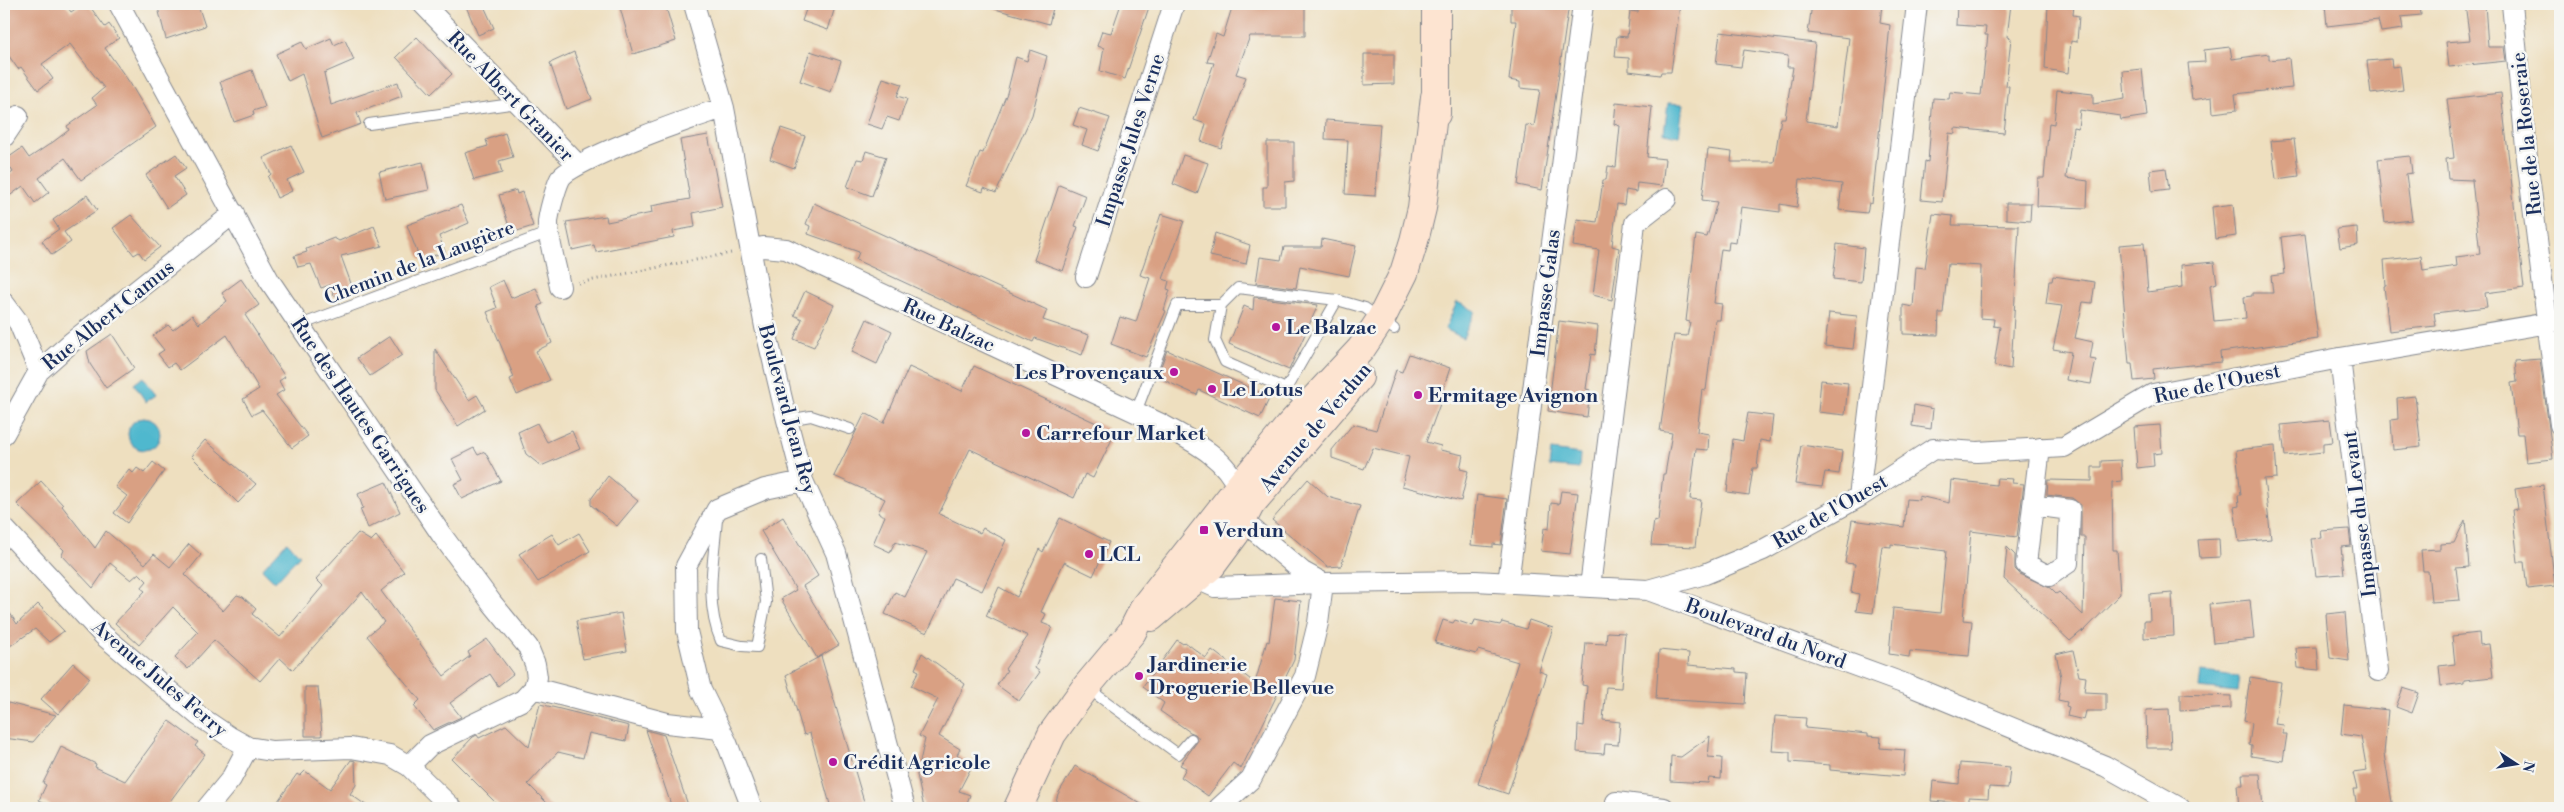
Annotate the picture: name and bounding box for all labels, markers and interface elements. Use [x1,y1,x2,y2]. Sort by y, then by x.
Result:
street label: Rue Albert Granier [441,27,579,168]
street label: Impasse Jules Verne [1092,51,1171,230]
street label: Rue de la Roseraie [2506,51,2549,217]
street label: Chemin de la Laugière [321,216,518,311]
street label: Impasse Galas [1526,228,1567,358]
street label: Rue Albert Camus [38,255,180,377]
street label: Rue Balzac [898,294,999,359]
street label: Rue des Hautes Garrigues [285,313,435,519]
place label: Le Balzac [1286,316,1377,341]
street label: Boulevard Jean Rey [752,321,821,497]
marker: Le Balzac [1270,321,1282,333]
street label: Avenue de Verdun [1254,358,1378,499]
street label: Rue de l'Ouest [2152,359,2283,410]
place label: Les Provençaux [1014,361,1164,386]
marker: Les Provençaux [1168,366,1180,378]
place label: Le Lotus [1222,378,1303,403]
marker: Le Lotus [1206,383,1218,395]
place label: Ermitage Avignon [1428,384,1599,409]
marker: Ermitage Avignon [1412,389,1424,401]
place label: Carrefour Market [1036,422,1206,447]
marker: Carrefour Market [1020,427,1032,439]
street label: Impasse du Levant [2338,429,2383,599]
street label: Rue de l'Ouest [1769,469,1893,555]
place label: Verdun [1213,519,1284,544]
marker: Verdun [1198,524,1210,536]
place label: LCL [1099,543,1141,568]
marker: LCL [1083,548,1095,560]
street label: Boulevard du Nord [1681,593,1850,675]
street label: Avenue Jules Ferry [86,615,232,743]
place label: Jardinerie Droguerie Bellevue [1146,653,1334,701]
marker: Jardinerie Droguerie Bellevue [1133,670,1145,682]
north arrow [2492,740,2542,790]
place label: Crédit Agricole [843,751,991,776]
marker: Crédit Agricole [827,756,839,768]
text: N [2518,759,2538,774]

